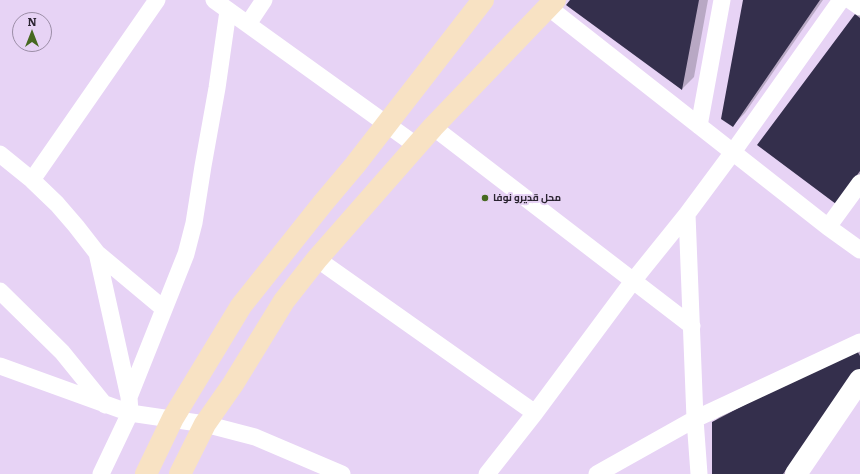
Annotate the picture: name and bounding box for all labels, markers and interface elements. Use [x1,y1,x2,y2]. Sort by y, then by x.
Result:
north arrow [12,12,52,52]
text: N [27,13,37,29]
place label: محل قديرو نوفا [493,192,561,204]
marker: محل قديرو نوفا [480,193,490,203]

